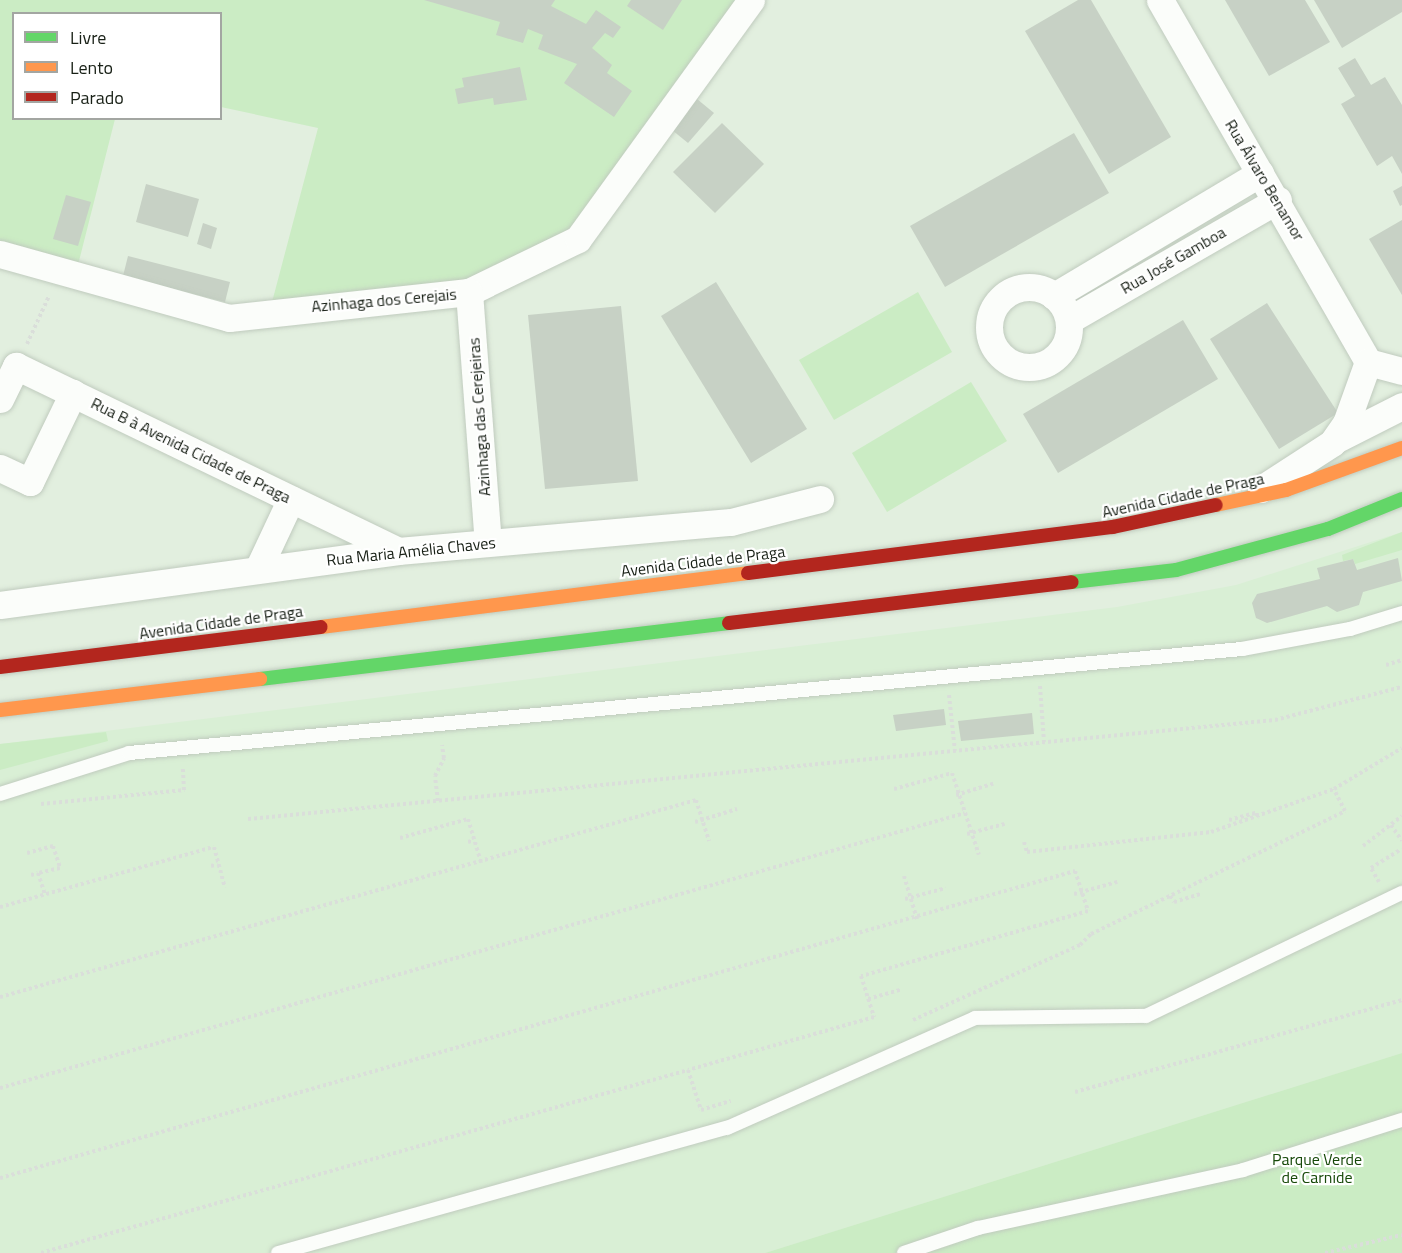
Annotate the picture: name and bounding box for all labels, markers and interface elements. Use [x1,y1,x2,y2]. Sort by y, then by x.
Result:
legend [12,12,222,120]
text: Livre [70,24,106,51]
text: Lento [70,54,113,81]
text: Parado [70,84,124,111]
street label: Rua Álvaro Benamor [1221,116,1309,244]
street label: Rua José Gamboa [1117,222,1229,298]
street label: Azinhaga dos Cerejais [311,284,457,316]
street label: Azinhaga das Cerejeiras [464,337,494,497]
street label: Rua B à Avenida Cidade de Praga [88,393,294,507]
street label: Avenida Cidade de Praga [1100,468,1266,522]
street label: Rua Maria Amélia Chaves [326,533,496,569]
street label: Avenida Cidade de Praga [620,541,786,581]
street label: Avenida Cidade de Praga [138,601,304,643]
park label: Parque Verde de Carnide [1272,1149,1362,1187]

